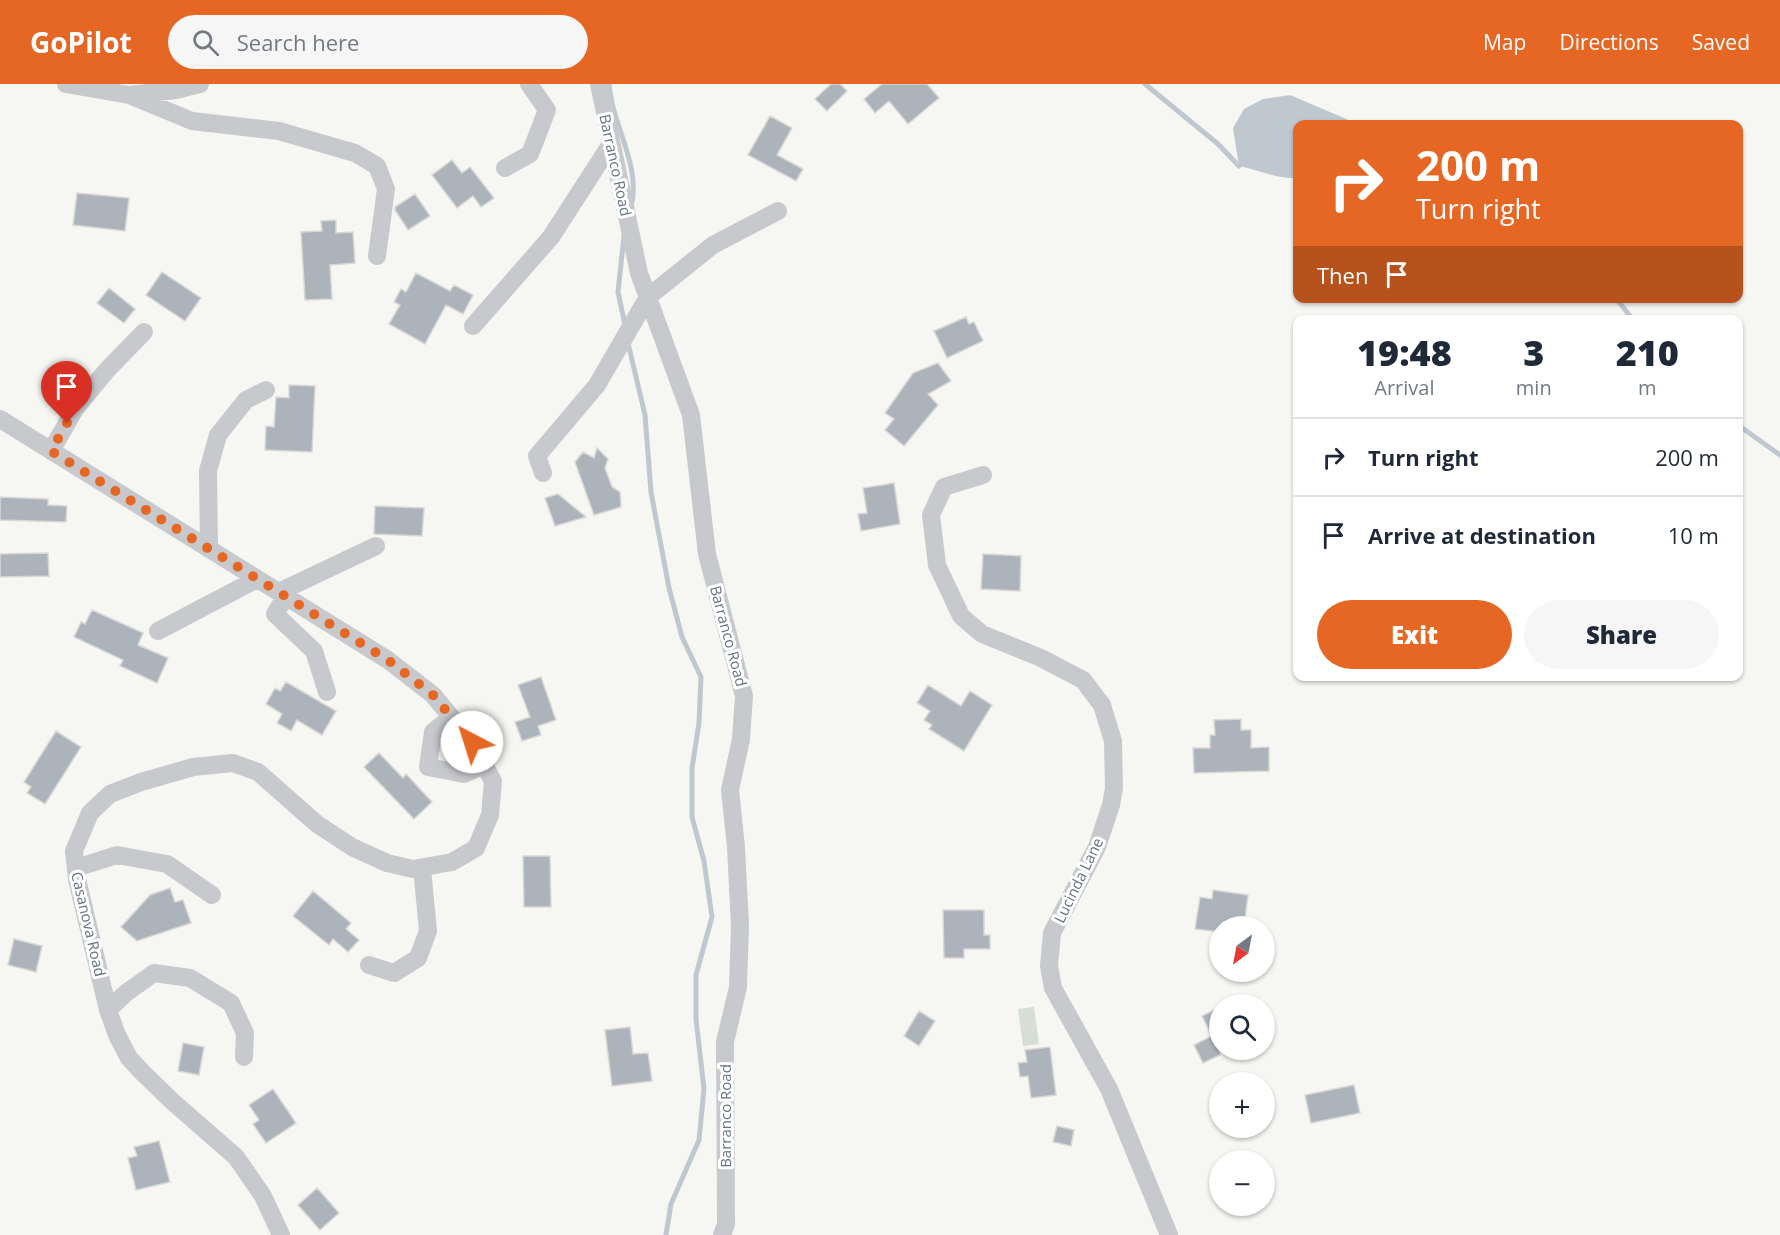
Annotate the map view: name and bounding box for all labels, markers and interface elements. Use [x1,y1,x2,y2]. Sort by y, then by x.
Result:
search box [168,15,588,69]
text: GoPilot [30,23,132,61]
icon: search [189,26,222,59]
text: Search here [237,27,359,57]
text: Map [1483,28,1526,56]
text: Directions [1559,28,1659,56]
text: Saved [1692,28,1750,56]
street label: Barranco Road [595,112,637,218]
text: 200 m [1416,136,1540,193]
icon: right [1317,144,1395,222]
text: Turn right [1416,190,1541,227]
icon: arrive [1380,258,1413,291]
text: Then [1317,260,1368,290]
text: 19:48 [1357,328,1452,377]
text: 3 [1523,328,1544,377]
text: 210 [1616,328,1679,377]
pin [41,361,92,423]
icon: arrive [50,370,83,403]
text: Arrival [1374,374,1435,401]
text: min [1516,374,1552,401]
text: m [1638,374,1657,401]
icon: right [1317,441,1350,474]
text: Turn right [1368,442,1479,472]
text: 200 m [1655,442,1719,472]
icon: arrive [1317,519,1350,552]
text: Arrive at destination [1368,520,1596,550]
text: 10 m [1668,520,1719,550]
street label: Barranco Road [706,583,752,689]
button: Exit [1317,600,1512,669]
button: Share [1524,600,1719,669]
position arrow [440,710,504,774]
street label: Lucinda Lane [1049,834,1107,926]
street label: Casanova Road [67,870,111,978]
north arrow [1209,916,1275,982]
map controls [1209,916,1275,1216]
button: search [1209,994,1275,1060]
street label: Barranco Road [715,1064,735,1168]
button: + [1209,1072,1275,1138]
button: − [1209,1150,1275,1216]

